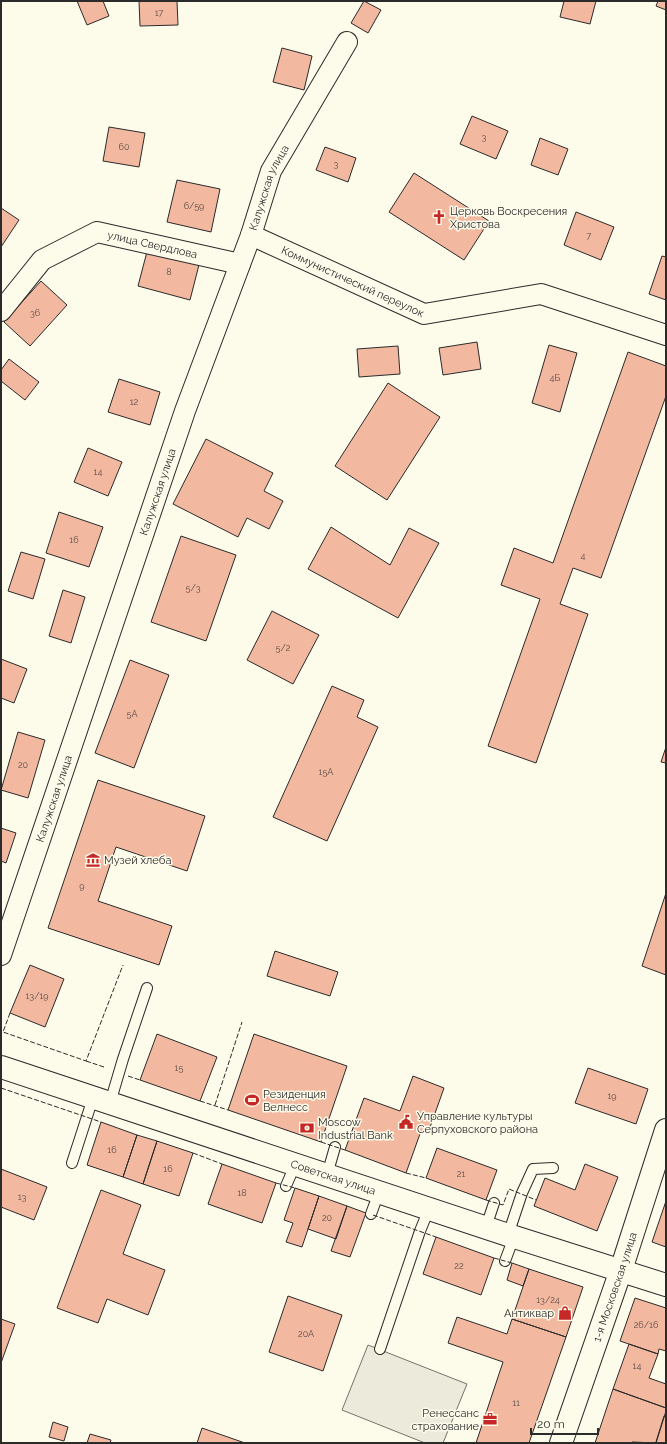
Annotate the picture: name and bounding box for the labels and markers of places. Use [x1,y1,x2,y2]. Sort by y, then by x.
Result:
place label: Церковь Воскресения Христова [450,205,567,231]
church icon: Церковь Воскресения Христова [431,209,447,225]
museum icon: Музей хлеба [85,852,101,868]
place label: Музей хлеба [104,854,171,867]
place label: Резиденция Велнесс [263,1088,326,1114]
sports icon: Резиденция Велнесс [244,1092,260,1108]
place label: Управление культуры Серпуховского района [417,1110,538,1136]
public building icon: Управление культуры Серпуховского района [398,1114,414,1130]
place label: Moscow Industrial Bank [318,1116,393,1142]
bank icon: Moscow Industrial Bank [299,1120,315,1136]
shop icon: Антиквар [557,1305,573,1321]
place label: Антиквар [504,1307,554,1320]
place label: Ренессанс страхование [412,1407,480,1433]
office icon: Ренессанс страхование [482,1411,498,1427]

